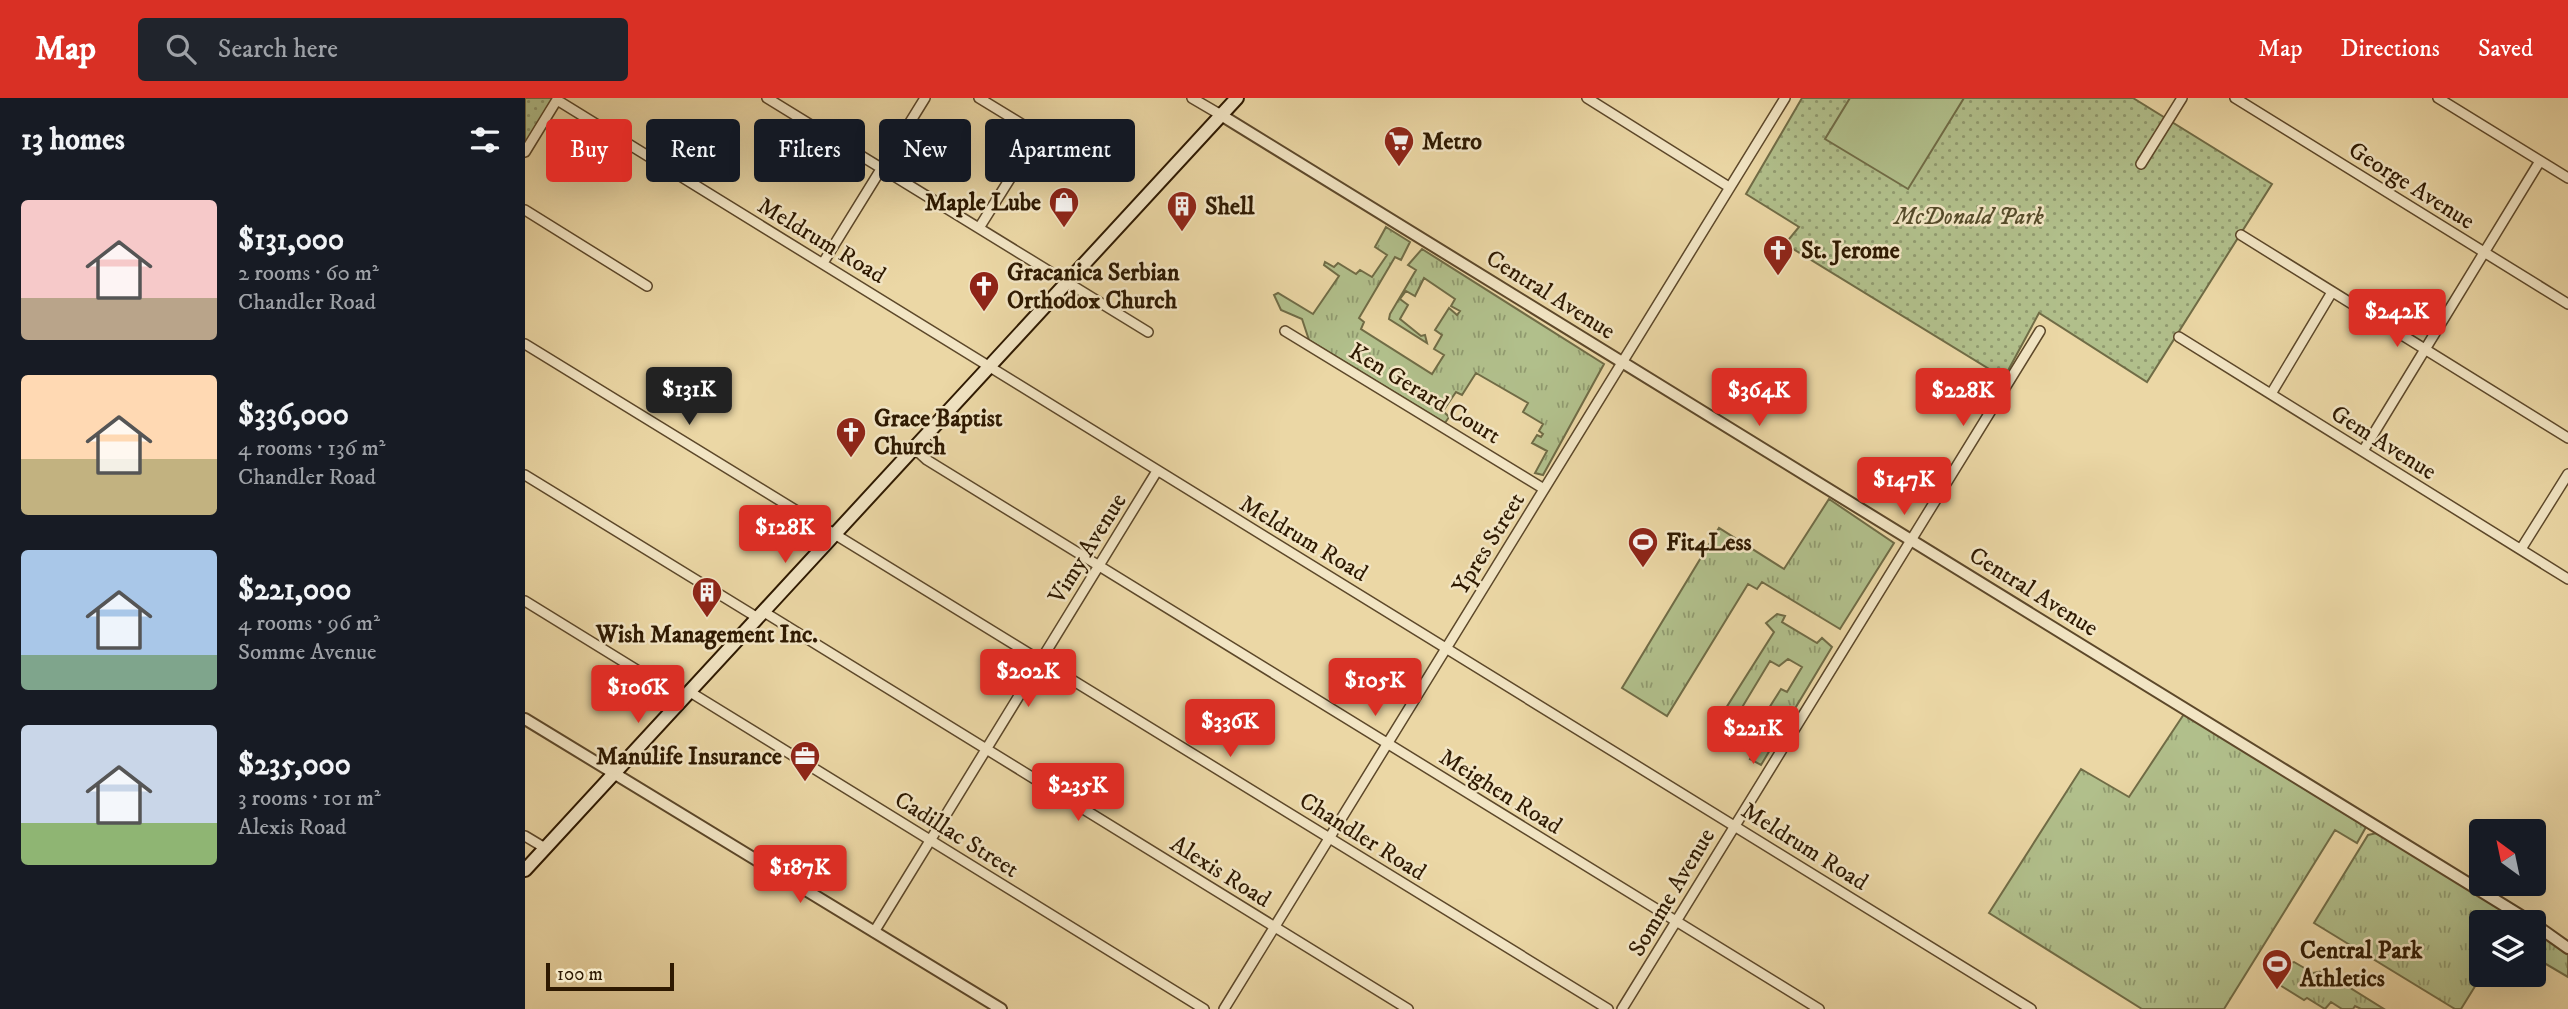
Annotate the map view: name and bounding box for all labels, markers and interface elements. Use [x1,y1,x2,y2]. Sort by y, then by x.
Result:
search box [138,18,628,81]
text: Map [35,29,96,70]
icon: search [162,30,200,68]
text: Search here [218,33,338,66]
text: Map [2258,34,2303,64]
text: Directions [2341,34,2440,64]
text: Saved [2478,34,2533,64]
chip: Buy [546,119,632,182]
chip: Rent [646,119,740,182]
chip: Filters [754,119,865,182]
chip: New [879,119,971,182]
chip: Apartment [985,119,1135,182]
icon: filters [466,121,504,159]
text: 13 homes [21,122,125,159]
supermarket icon: Metro [1382,124,1416,168]
place label: Metro [1422,127,1482,157]
street label: George Avenue [2343,135,2480,237]
shop icon: Maple Lube [1047,185,1081,229]
place label: Maple Lube [925,188,1041,218]
building icon: Shell [1165,189,1199,233]
street label: Meldrum Road [752,191,891,291]
place label: Shell [1205,192,1255,222]
park label: McDonald Park [1892,202,2044,232]
text: $131,000 [238,222,344,259]
icon: home [77,228,161,312]
church icon: St. Jerome [1761,233,1795,277]
place label: St. Jerome [1801,236,1900,266]
street label: Central Avenue [1480,243,1621,346]
place label: Gracanica Serbian Orthodox Church [1007,258,1180,316]
text: 2 rooms · 60 m² [238,259,379,288]
church icon: Gracanica Serbian Orthodox Church [967,269,1001,313]
text: Chandler Road [238,288,376,317]
pin: $242K [2348,289,2446,349]
text: $242K [2365,297,2429,326]
street label: Ken Gerard Court [1343,337,1506,451]
pin: $131K [640,368,738,427]
pin: $364K [1710,368,1808,428]
pin: $228K [1914,368,2012,428]
text: $131K [662,375,716,404]
text: $364K [1728,376,1790,405]
text: $228K [1932,376,1994,405]
text: $336,000 [238,397,349,434]
street label: Gem Avenue [2325,399,2442,487]
icon: home [77,403,161,487]
place label: Grace Baptist Church [874,404,1003,462]
church icon: Grace Baptist Church [834,415,868,459]
text: 4 rooms · 136 m² [238,434,385,463]
pin: $147K [1855,458,1953,517]
text: Chandler Road [238,463,376,492]
text: $147K [1873,465,1935,494]
street label: Ypres Street [1446,487,1532,600]
street label: Vimy Avenue [1042,488,1134,610]
street label: Meldrum Road [1234,489,1373,589]
pin: $128K [736,505,834,565]
text: $128K [755,513,815,542]
sports icon: Fit4Less [1626,525,1660,569]
place label: Fit4Less [1666,528,1752,558]
street label: Central Avenue [1963,540,2104,643]
text: $221,000 [238,572,351,609]
building icon: Wish Management Inc. [690,575,724,619]
icon: home [77,578,161,662]
text: 4 rooms · 96 m² [238,609,380,638]
place label: Wish Management Inc. [595,620,818,650]
text: Somme Avenue [238,638,377,667]
pin: $202K [979,650,1077,709]
text: $202K [996,657,1060,686]
pin: $105K [1326,658,1424,718]
pin: $106K [589,666,687,725]
text: $105K [1345,666,1405,695]
text: $106K [607,673,669,702]
pin: $336K [1181,700,1279,759]
pin: $221K [1704,706,1802,766]
text: $336K [1201,707,1259,736]
text: $221K [1723,714,1783,743]
office icon: Manulife Insurance [788,739,822,783]
place label: Manulife Insurance [596,742,782,772]
street label: Meighen Road [1433,742,1567,841]
text: $235,000 [238,747,351,784]
icon: home [77,753,161,837]
pin: $235K [1029,764,1127,823]
text: $235K [1048,771,1108,800]
text: 3 rooms · 101 m² [238,784,381,813]
street label: Cadillac Street [889,785,1025,885]
street label: Chandler Road [1293,786,1432,888]
street label: Meldrum Road [1735,796,1874,898]
text: Alexis Road [238,813,346,842]
north arrow [2469,819,2546,896]
map controls [2469,819,2546,987]
street label: Somme Avenue [1622,823,1722,962]
street label: Alexis Road [1165,829,1276,915]
pin: $187K [751,846,849,905]
text: $187K [770,853,830,882]
button: layers [2469,910,2546,987]
place label: Central Park Athletics [2299,936,2423,994]
sports icon: Central Park Athletics [2260,947,2294,991]
scale bar [546,960,674,992]
text: 100 m [557,963,603,986]

